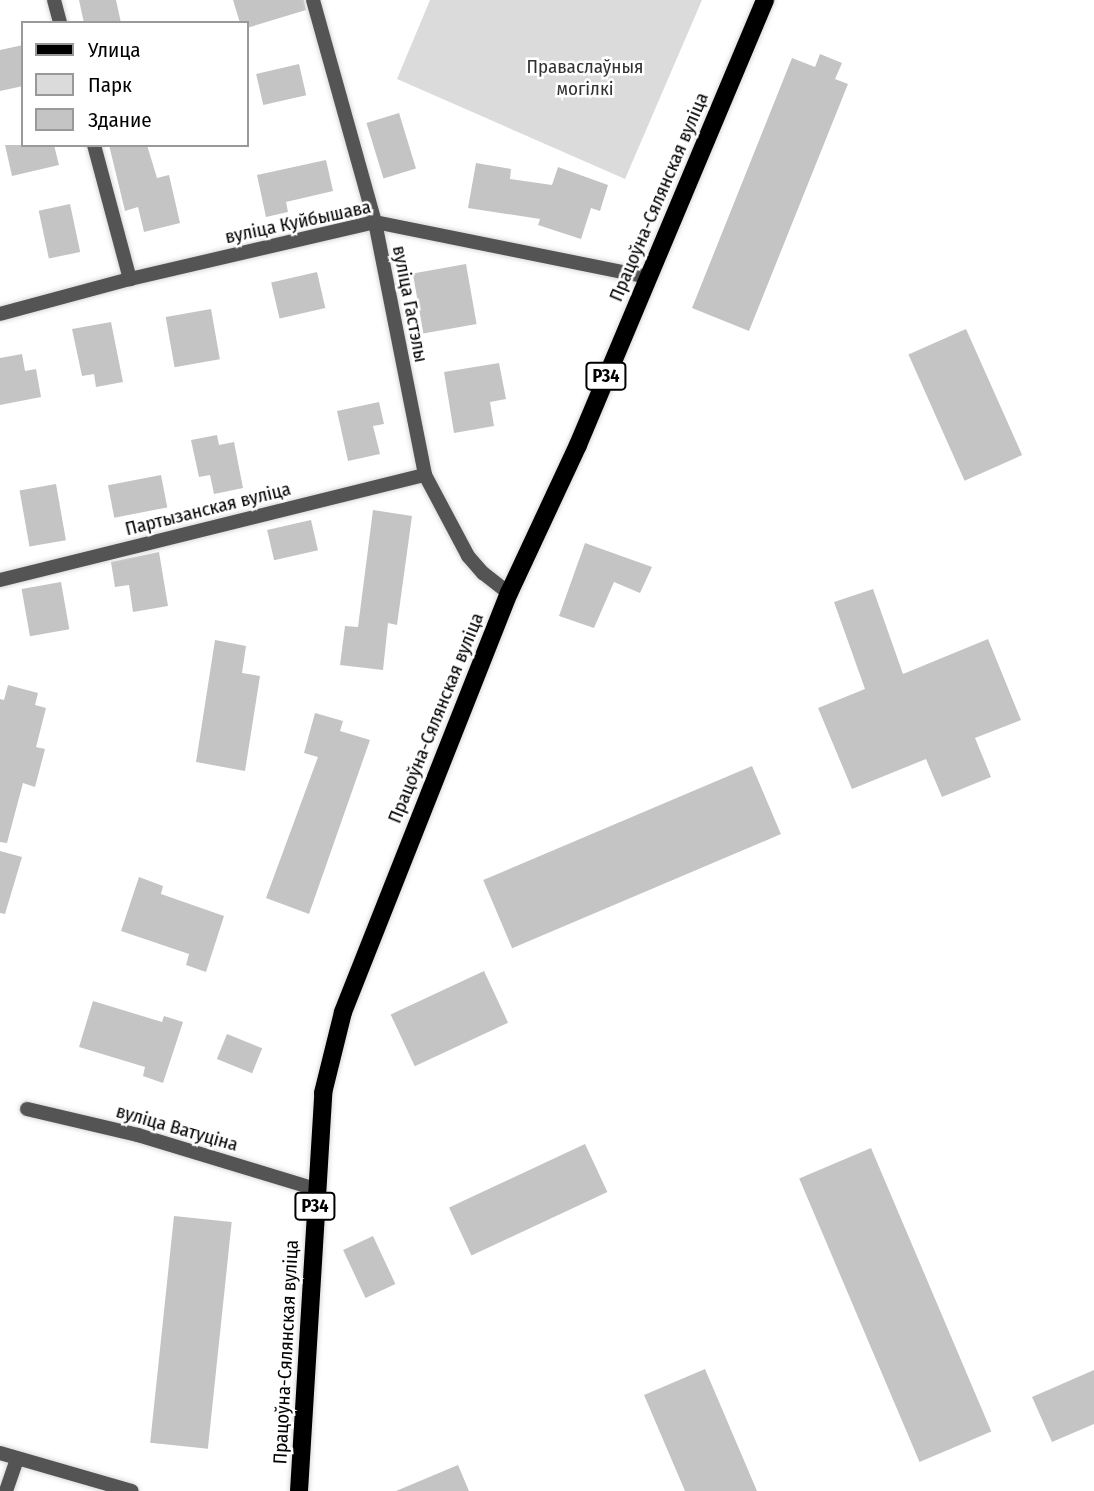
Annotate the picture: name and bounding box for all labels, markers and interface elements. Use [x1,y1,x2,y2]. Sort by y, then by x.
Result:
legend [21,21,248,147]
text: Улица [88,37,141,63]
park label: Праваслаўныя могілкі [527,56,643,100]
text: Парк [88,72,132,98]
street label: Працоўна-Сялянская вуліца [605,89,713,305]
text: Здание [88,107,152,133]
street label: вуліца Куйбышава [223,195,373,249]
street label: вуліца Гастэлы [388,244,432,364]
road number: Р34 [585,362,627,390]
street label: Партызанская вуліца [123,477,293,541]
street label: Працоўна-Сялянская вуліца [383,610,489,826]
street label: вуліца Ватуціна [113,1100,241,1156]
road number: Р34 [294,1191,336,1220]
street label: Працоўна-Сялянская вуліца [269,1239,303,1465]

